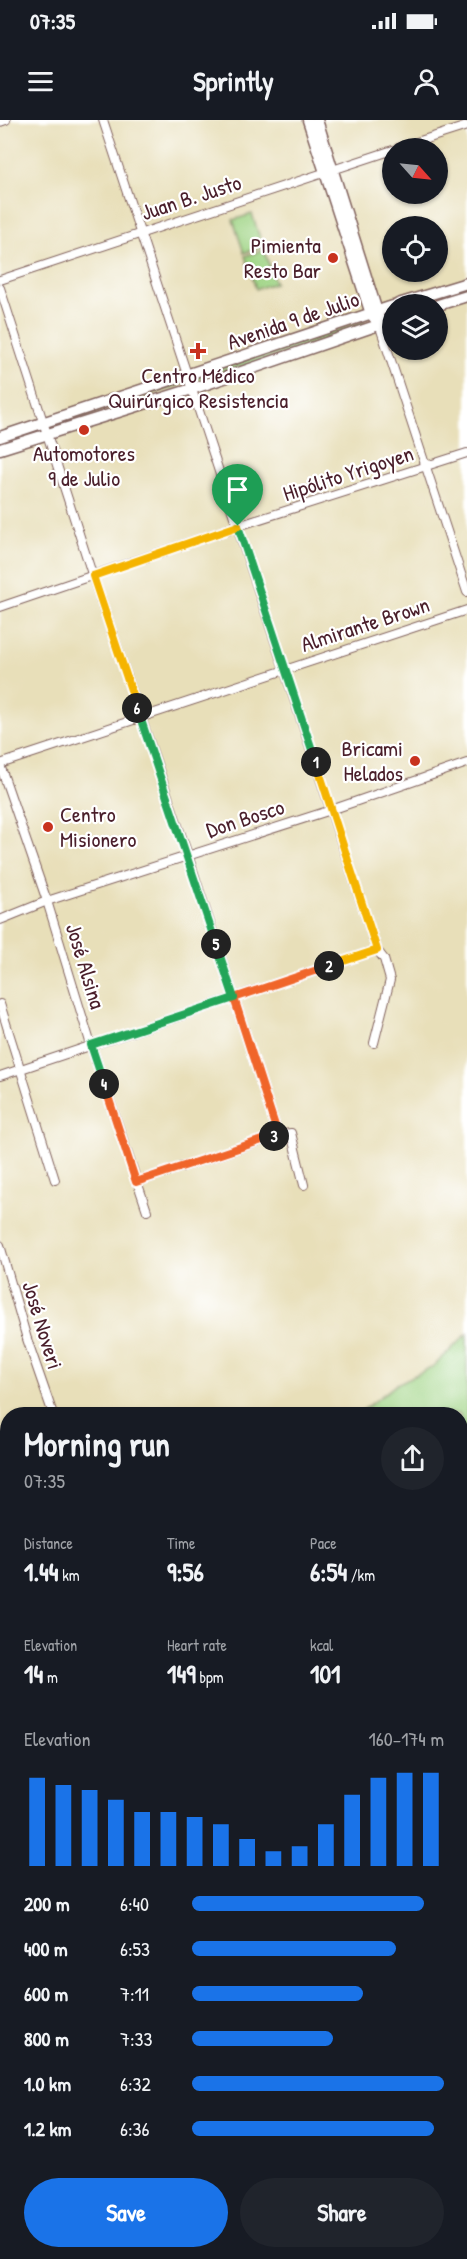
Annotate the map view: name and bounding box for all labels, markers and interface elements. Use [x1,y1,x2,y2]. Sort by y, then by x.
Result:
text: 07:35 [30,6,75,36]
text: Sprintly [193,63,274,99]
icon: menu [24,65,57,98]
icon: person [410,65,443,98]
north arrow [382,138,448,204]
map controls [382,138,448,360]
street label: Juan B. Justo [137,167,245,227]
button: locate [382,216,448,282]
place label: Pimienta Resto Bar [244,230,322,285]
marker: Pimienta Resto Bar [326,251,340,265]
street label: Avenida 9 de Julio [223,283,363,357]
button: layers [382,294,448,360]
marker: Centro Médico Quirúrgico Resistencia [189,342,207,360]
place label: Centro Médico Quirúrgico Resistencia [108,360,288,415]
marker: Automotores 9 de Julio [77,423,91,437]
place label: Automotores 9 de Julio [33,438,135,493]
street label: Hipólito Yrigoyen [279,438,417,508]
pin [212,464,263,526]
icon: arrive [221,473,254,506]
street label: Almirante Brown [297,589,433,659]
pin: 6 [122,693,152,723]
text: 6 [134,697,140,719]
place label: Bricami Helados [341,733,403,788]
pin: 1 [301,747,331,777]
text: 1 [313,751,319,773]
marker: Bricami Helados [408,754,422,768]
street label: Don Bosco [202,791,288,845]
place label: Centro Misionero [60,799,136,854]
marker: Centro Misionero [41,820,55,834]
street label: José Alsina [59,920,113,1013]
pin: 5 [201,929,231,959]
text: 5 [213,933,219,955]
pin: 2 [314,951,344,981]
text: 2 [325,955,333,977]
pin: 4 [89,1069,119,1099]
text: 4 [101,1073,107,1095]
pin: 3 [259,1121,289,1151]
text: 3 [270,1125,278,1147]
street label: José Noveri [15,1277,71,1373]
text: Morning run [24,1422,170,1466]
button: share [381,1427,444,1490]
text: 07:35 [24,1467,65,1494]
text: Distance [24,1532,73,1554]
text: Time [167,1532,195,1554]
text: Pace [310,1532,337,1554]
text: 1.44 [24,1554,59,1589]
text: 9:56 [167,1554,204,1589]
text: 6:54 [310,1554,347,1589]
text: km [59,1564,80,1586]
text: /km [347,1564,375,1586]
text: Elevation [24,1634,77,1656]
text: Heart rate [167,1634,227,1656]
text: kcal [310,1634,333,1656]
text: 14 [24,1656,43,1691]
text: 149 [167,1656,196,1691]
text: 101 [310,1656,341,1691]
text: m [43,1666,58,1688]
text: bpm [196,1666,224,1688]
text: Elevation [24,1725,90,1752]
text: 160–174 m [369,1725,444,1752]
text: 200 m [24,1890,69,1917]
text: 6:40 [120,1890,149,1917]
text: 400 m [24,1935,68,1962]
text: 6:53 [120,1935,150,1962]
text: 600 m [24,1980,68,2007]
text: 7:11 [120,1980,149,2007]
text: 800 m [24,2025,69,2052]
text: 7:33 [120,2025,152,2052]
text: 1.0 km [24,2070,71,2097]
text: 6:32 [120,2070,151,2097]
text: 1.2 km [24,2115,71,2142]
text: 6:36 [120,2115,150,2142]
button: Save [24,2178,228,2247]
button: Share [240,2178,444,2247]

